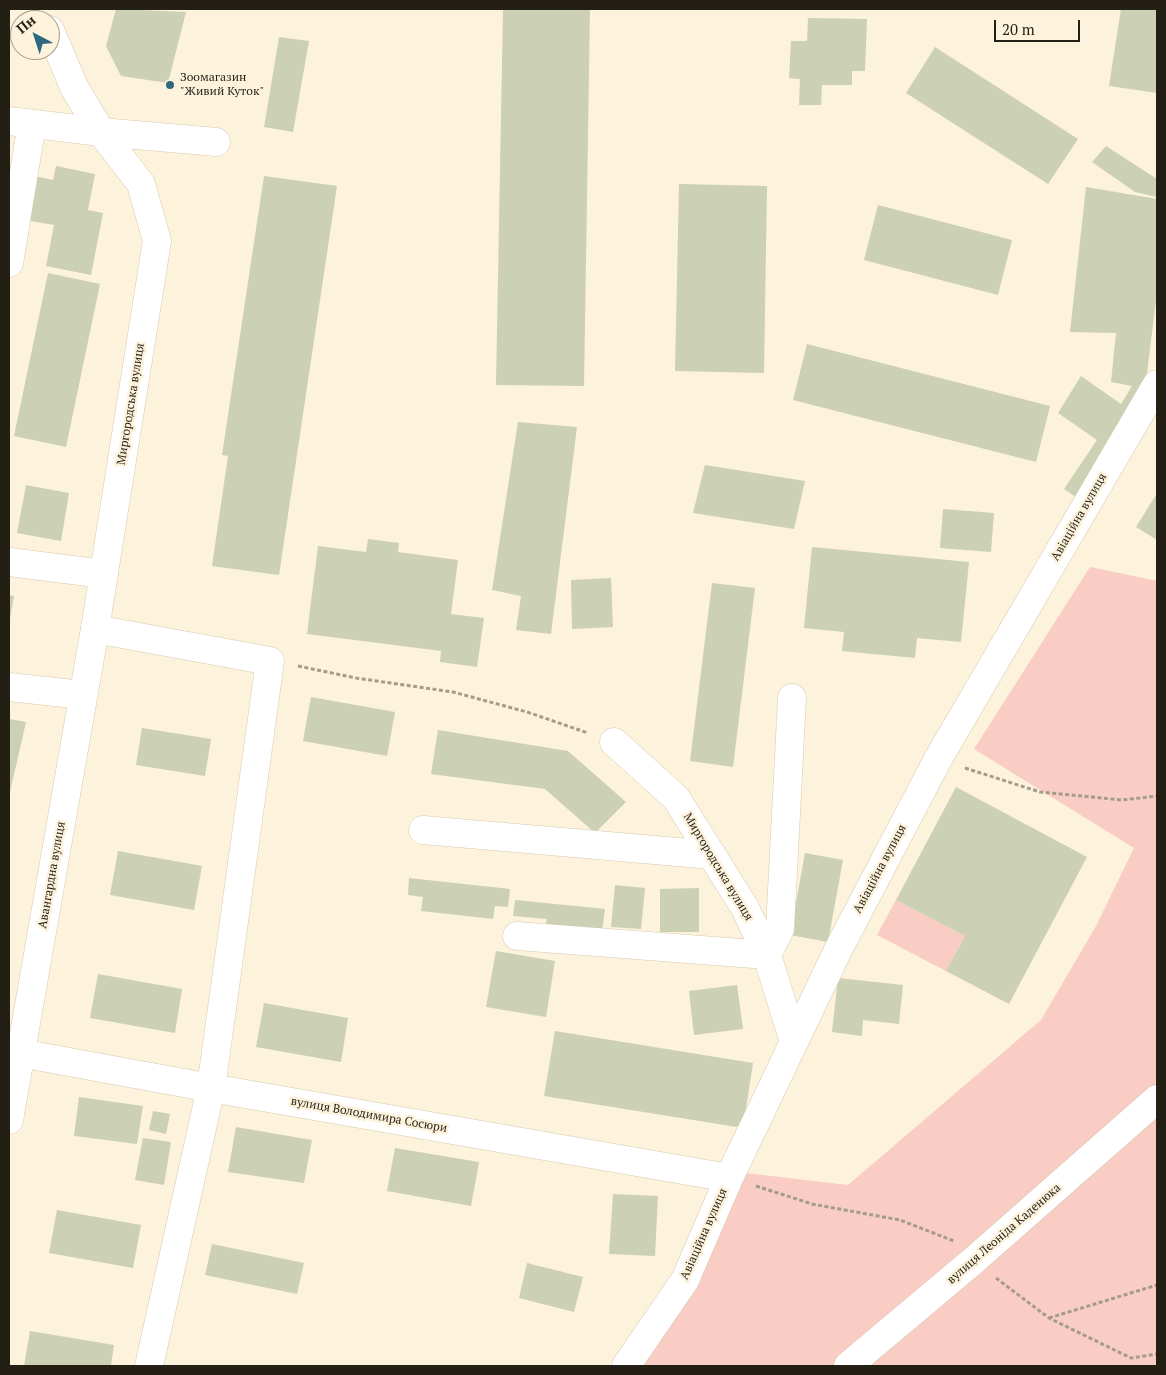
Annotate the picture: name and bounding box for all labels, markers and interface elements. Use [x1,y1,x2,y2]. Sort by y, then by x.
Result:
north arrow [10,10,60,60]
text: Пн [12,10,39,38]
scale bar [996,10,1082,42]
text: 20 m [1002,19,1035,39]
place label: Зоомагазин "Живий Куток" [180,71,264,99]
marker: Зоомагазин "Живий Куток" [164,79,176,91]
street label: Миргородська вулиця [114,342,148,466]
street label: Авіаційна вулиця [1048,471,1110,563]
street label: Миргородська вулиця [680,810,756,924]
street label: Авангардна вулиця [35,820,69,930]
street label: Авіаційна вулиця [851,822,909,916]
street label: вулиця Володимира Сосюри [290,1094,448,1136]
street label: вулиця Леоніда Каденюка [944,1181,1064,1287]
street label: Авіаційна вулиця [677,1186,731,1282]

